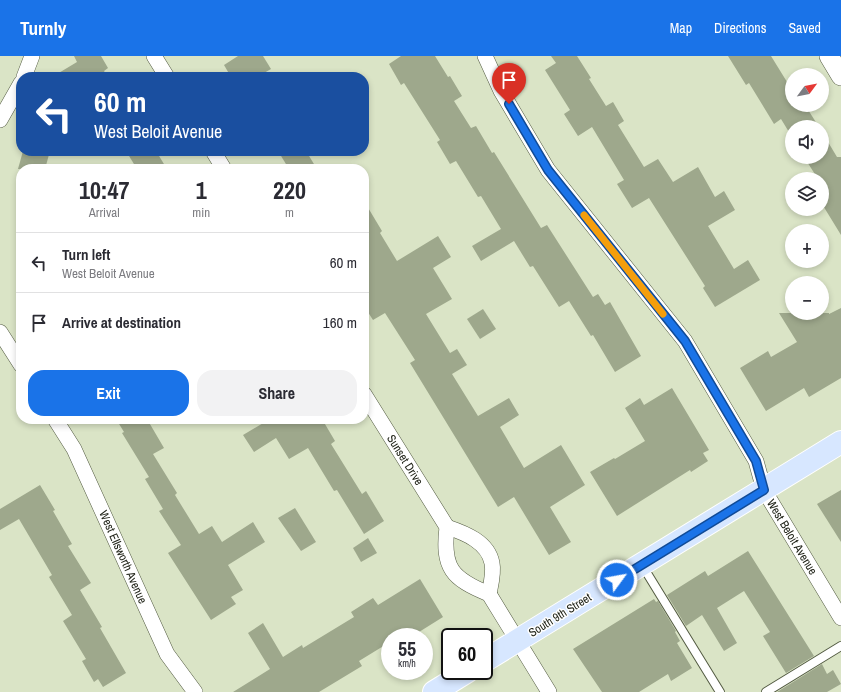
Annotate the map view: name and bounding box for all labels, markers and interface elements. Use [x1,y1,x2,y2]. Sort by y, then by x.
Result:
text: Turnly [20,15,66,41]
text: Map [670,19,692,37]
text: Directions [714,19,766,37]
text: Saved [788,19,821,37]
pin [492,63,526,104]
north arrow [785,68,829,112]
map controls [785,68,829,320]
icon: arrive [498,69,520,91]
text: 60 m [94,83,146,121]
icon: left [28,88,80,140]
text: West Beloit Avenue [94,119,222,144]
button: sound [785,120,829,164]
button: layers [785,172,829,216]
text: 10:47 [79,174,129,206]
text: 1 [196,174,207,206]
text: 220 [273,174,306,206]
text: Arrival [89,204,120,221]
text: min [192,204,210,221]
text: m [285,204,294,221]
button: + [785,224,829,268]
text: Turn left [62,244,110,265]
icon: left [28,252,50,274]
text: 60 m [330,252,357,273]
text: West Beloit Avenue [62,265,155,282]
button: − [785,276,829,320]
icon: arrive [28,312,50,334]
text: Arrive at destination [62,312,181,333]
text: 160 m [323,312,357,333]
button: Exit [28,370,189,416]
button: Share [197,370,357,416]
street label: Sunset Drive [383,432,427,488]
street label: West Beloit Avenue [763,496,821,578]
street label: West Ellsworth Avenue [95,508,151,606]
position arrow [596,559,638,601]
street label: South 9th Street [526,589,595,641]
speed limit sign: 60 [441,628,493,680]
text: 55 [398,635,416,662]
text: km/h [398,657,416,670]

